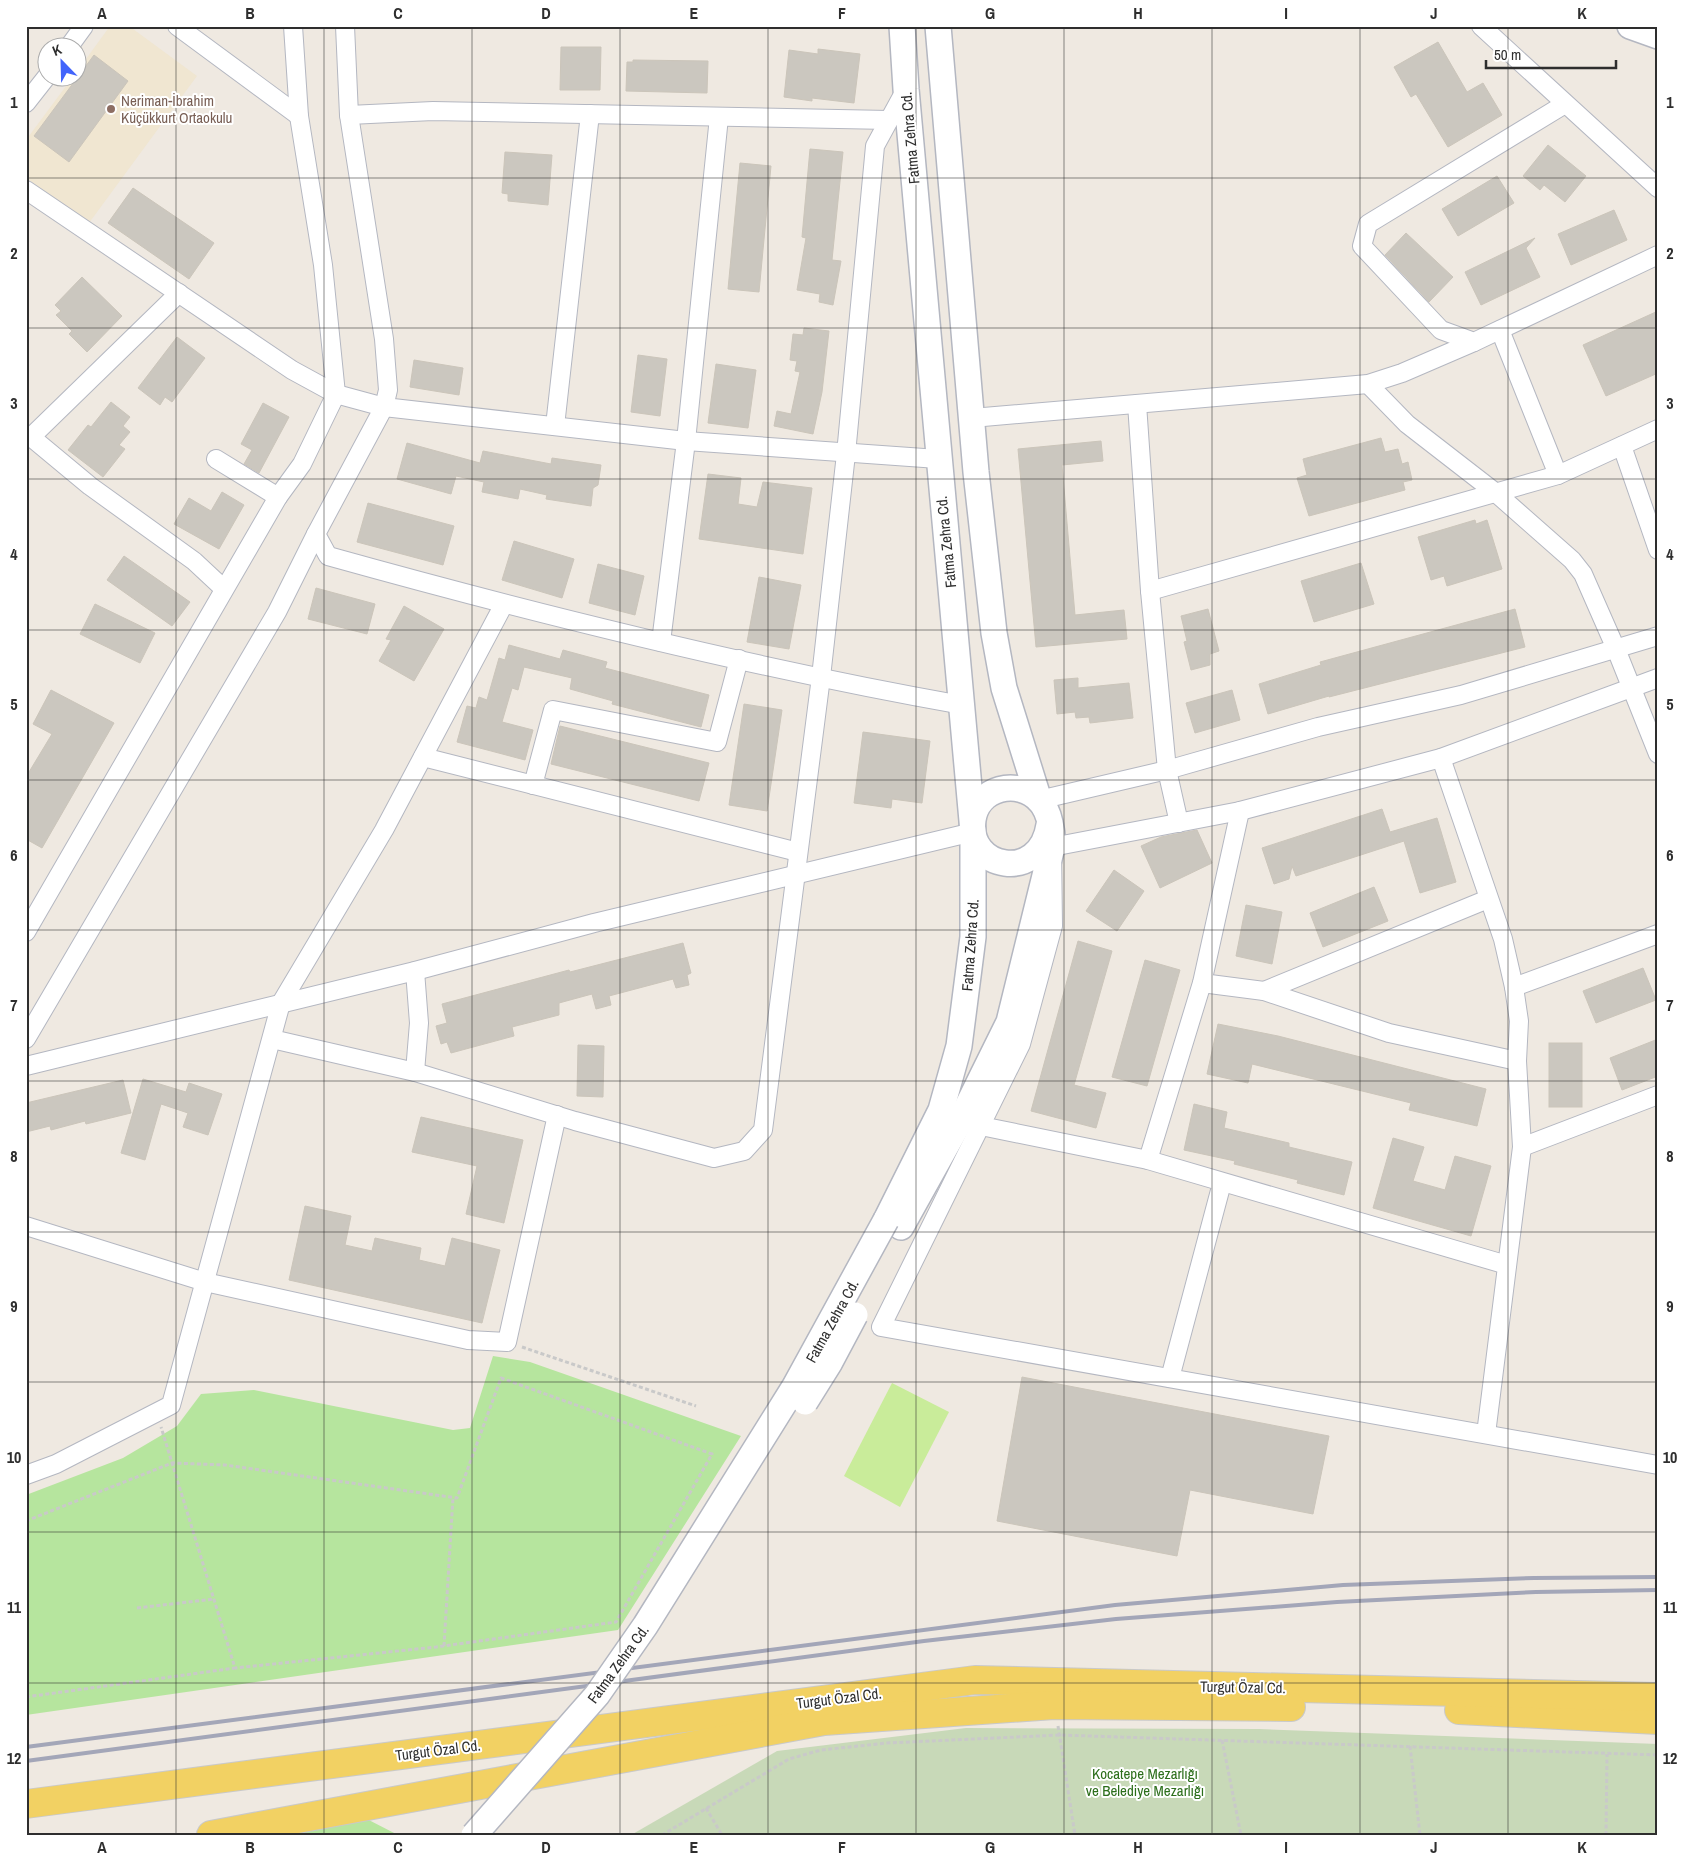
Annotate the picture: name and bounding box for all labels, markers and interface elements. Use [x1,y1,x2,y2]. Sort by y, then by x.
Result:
text: A [97,2,107,24]
text: B [245,2,255,24]
text: C [393,2,403,24]
text: D [541,2,551,24]
text: E [690,2,699,24]
text: F [838,2,846,24]
text: G [985,2,995,24]
text: H [1133,2,1143,24]
text: I [1284,2,1288,24]
text: J [1430,2,1438,24]
text: K [1577,2,1587,24]
north arrow [38,38,88,88]
scale bar [1486,38,1616,70]
text: K [50,40,65,60]
text: 50 m [1494,44,1521,65]
place label: Neriman-İbrahim Küçükkurt Ortaokulu [121,90,232,128]
text: 1 [10,91,18,113]
street label: Fatma Zehra Cd. [896,91,924,185]
text: 1 [1666,91,1674,113]
marker: Neriman-İbrahim Küçükkurt Ortaokulu [105,103,117,115]
text: 2 [10,242,18,264]
text: 2 [1666,242,1674,264]
text: 3 [10,392,18,414]
text: 3 [1666,392,1674,414]
street label: Fatma Zehra Cd. [931,495,961,589]
text: 4 [10,543,18,565]
text: 4 [1666,543,1674,565]
text: 5 [10,693,18,715]
text: 5 [1666,693,1674,715]
text: 6 [10,844,18,866]
text: 6 [1666,844,1674,866]
street label: Fatma Zehra Cd. [956,898,984,992]
text: 7 [10,994,18,1016]
text: 7 [1666,994,1674,1016]
text: 8 [10,1145,18,1167]
text: 8 [1666,1145,1674,1167]
street label: Fatma Zehra Cd. [800,1276,864,1366]
text: 9 [10,1295,18,1317]
text: 9 [1666,1295,1674,1317]
text: 10 [7,1446,21,1468]
text: 10 [1663,1446,1677,1468]
text: 11 [7,1596,22,1618]
text: 11 [1663,1596,1678,1618]
street label: Fatma Zehra Cd. [582,1620,654,1708]
street label: Turgut Özal Cd. [1200,1676,1286,1698]
street label: Turgut Özal Cd. [795,1682,883,1714]
street label: Turgut Özal Cd. [394,1734,482,1766]
text: 12 [7,1747,21,1769]
text: 12 [1663,1747,1677,1769]
park label: Kocatepe Mezarlığı ve Belediye Mezarlığı [1086,1763,1204,1801]
text: A [97,1836,107,1858]
text: B [245,1836,255,1858]
text: C [393,1836,403,1858]
text: D [541,1836,551,1858]
text: E [690,1836,699,1858]
text: F [838,1836,846,1858]
text: G [985,1836,995,1858]
text: H [1133,1836,1143,1858]
text: I [1284,1836,1288,1858]
text: J [1430,1836,1438,1858]
text: K [1577,1836,1587,1858]

